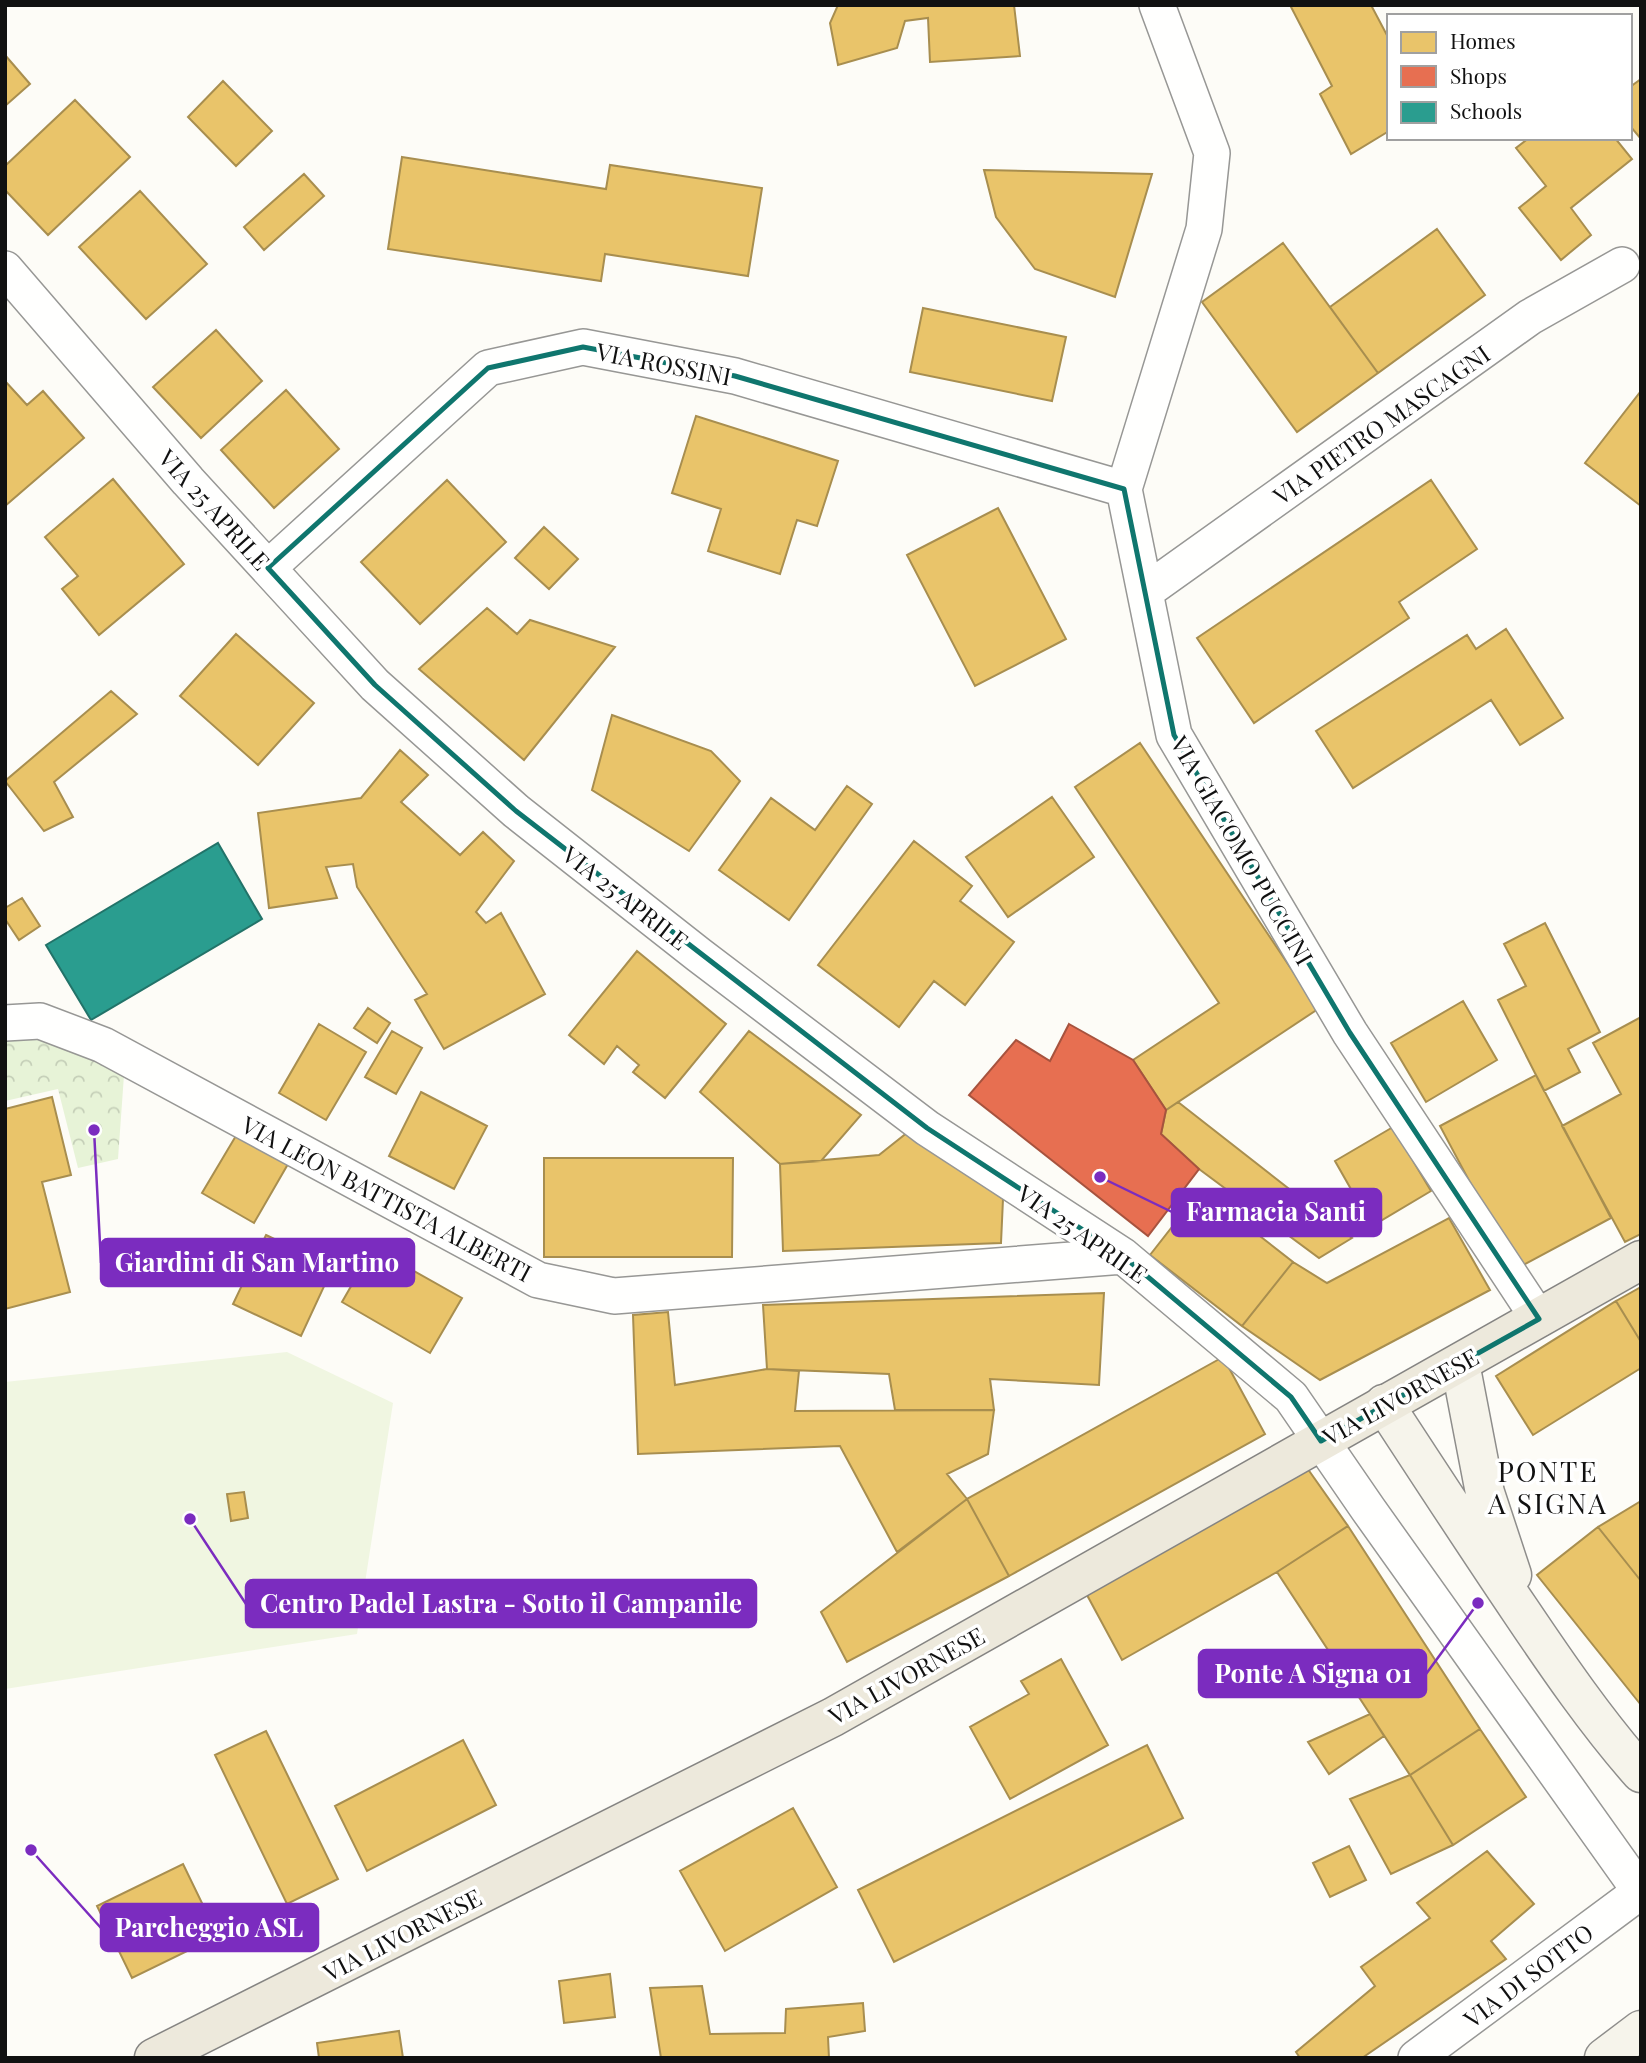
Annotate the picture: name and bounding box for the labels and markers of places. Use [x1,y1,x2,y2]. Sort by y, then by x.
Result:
callout: Farmacia Santi [1172,1189,1381,1236]
callout: Giardini di San Martino [101,1239,414,1286]
callout: Centro Padel Lastra - Sotto il Campanile [246,1580,756,1627]
callout: Ponte A Signa 01 [1199,1650,1426,1697]
callout: Parcheggio ASL [101,1904,318,1951]

